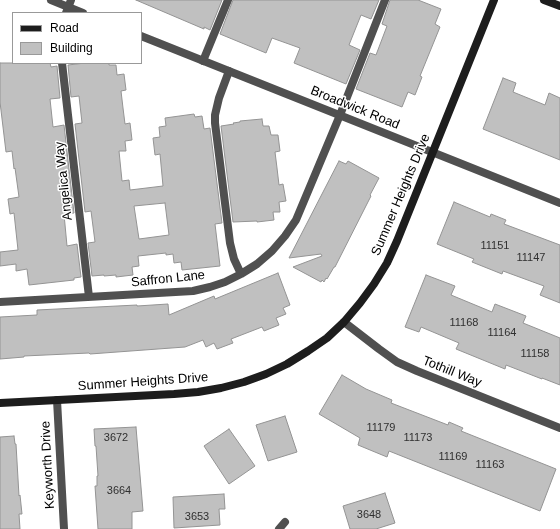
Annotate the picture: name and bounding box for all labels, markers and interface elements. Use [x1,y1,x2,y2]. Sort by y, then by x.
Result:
legend [12,12,142,64]
text: Road [50,21,79,35]
text: Building [50,41,93,55]
street label: Broadwick Road [308,83,402,133]
street label: Summer Heights Drive [368,132,434,258]
street label: Angelica Way [52,141,76,221]
house number: 11151 [481,239,509,253]
house number: 11147 [517,251,545,265]
street label: Saffron Lane [130,267,206,291]
house number: 11168 [450,316,478,330]
house number: 11164 [488,326,516,340]
house number: 11158 [521,347,549,361]
street label: Tothill Way [420,353,484,391]
street label: Summer Heights Drive [77,370,209,394]
street label: Keyworth Drive [38,421,58,509]
house number: 11179 [367,421,395,435]
house number: 3672 [104,431,128,445]
house number: 11173 [404,431,432,445]
house number: 11169 [439,450,467,464]
house number: 11163 [476,458,504,472]
house number: 3664 [107,484,131,498]
house number: 3648 [357,508,381,522]
house number: 3653 [185,510,209,524]

